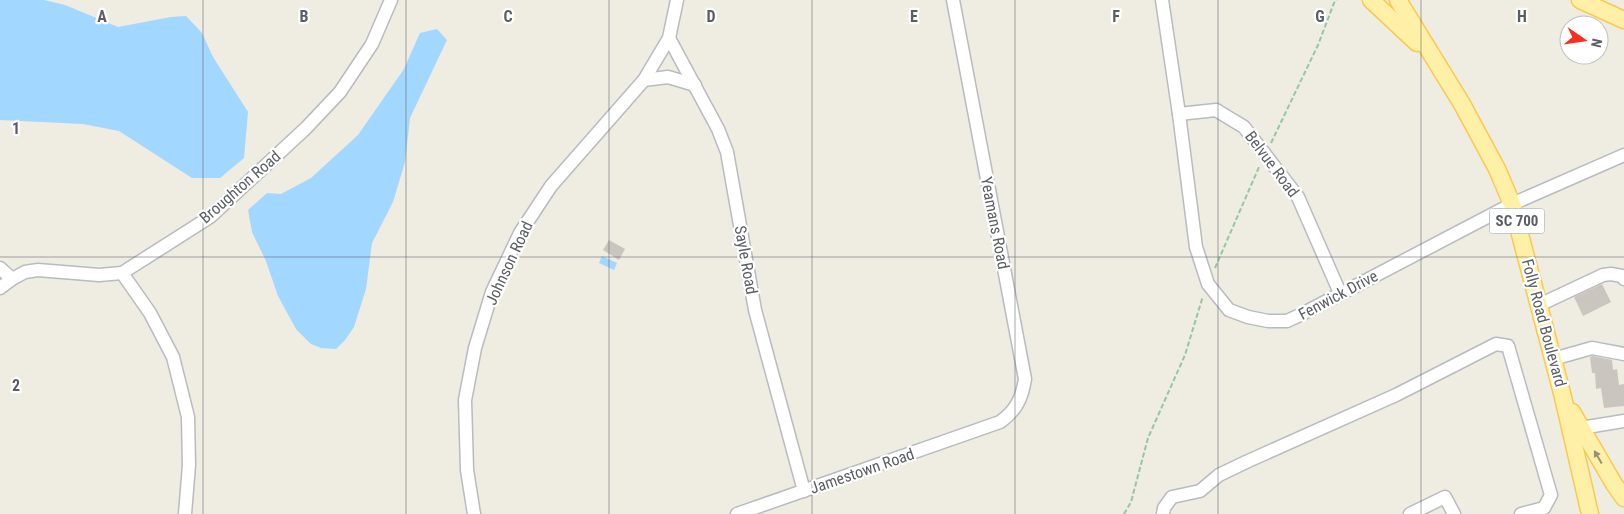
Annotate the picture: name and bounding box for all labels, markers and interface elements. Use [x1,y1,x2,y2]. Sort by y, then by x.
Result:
text: A [97,7,107,26]
text: B [300,7,309,26]
text: C [503,7,513,26]
text: D [706,7,716,26]
text: E [910,7,918,26]
text: F [1112,7,1120,26]
text: G [1315,7,1325,26]
text: H [1517,7,1527,26]
north arrow [1559,15,1609,65]
text: N [1588,37,1605,49]
text: 1 [12,119,20,138]
street label: Belvue Road [1241,127,1303,201]
street label: Broughton Road [196,147,284,227]
street label: Yeamans Road [977,175,1013,271]
road number: SC 700 [1490,208,1544,234]
street label: Johnson Road [481,218,537,308]
street label: Sayle Road [731,224,761,296]
street label: Folly Road Boulevard [1518,257,1570,389]
street label: Fenwick Drive [1295,266,1381,324]
text: 2 [12,376,20,395]
street label: Jamestown Road [807,444,917,498]
one-way arrow [1594,449,1602,464]

